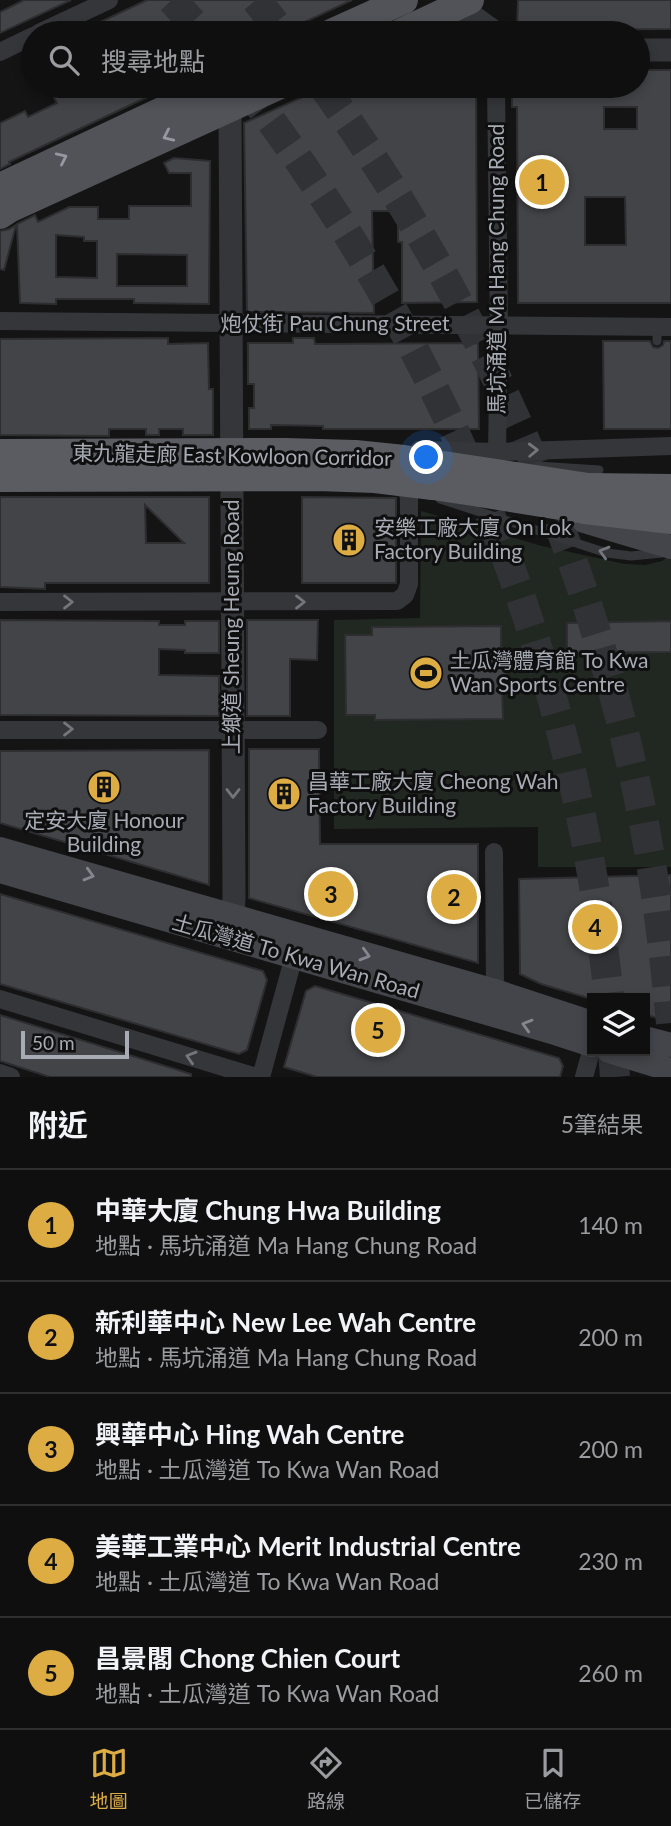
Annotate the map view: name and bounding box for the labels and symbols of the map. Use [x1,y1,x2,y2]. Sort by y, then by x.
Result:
street label: 馬坑涌道 Ma Hang Chung Road [483,124,508,414]
one-way arrow [163,128,175,142]
one-way arrow [55,152,67,166]
pin: 1 [519,156,565,208]
street label: 炮仗街 Pau Chung Street [221,310,450,335]
street label: 東九龍走廊 East Kowloon Corridor [72,439,392,470]
your location [409,440,443,474]
one-way arrow [528,443,539,458]
street label: 上鄉道 Sheung Heung Road [218,499,243,755]
place label: 安樂工廠大廈 On Lok Factory Building [374,514,572,563]
building icon: 安樂工廠大廈 On Lok Factory Building [330,521,368,559]
one-way arrow [598,545,610,560]
one-way arrow [63,594,74,610]
one-way arrow [296,594,306,610]
place label: 土瓜灣體育館 To Kwa Wan Sports Centre [450,647,648,696]
sports icon: 土瓜灣體育館 To Kwa Wan Sports Centre [407,654,445,692]
one-way arrow [63,721,74,737]
building icon: 定安大廈 Honour Building [85,768,123,806]
place label: 昌華工廠大廈 Cheong Wah Factory Building [308,768,559,817]
building icon: 昌華工廠大廈 Cheong Wah Factory Building [265,775,303,813]
one-way arrow [225,788,241,799]
place label: 定安大廈 Honour Building [24,807,184,856]
one-way arrow [83,867,95,882]
pin: 3 [308,868,354,920]
pin: 2 [431,871,477,923]
pin: 4 [572,901,618,953]
street label: 土瓜灣道 To Kwa Wan Road [170,908,423,1003]
one-way arrow [359,947,371,961]
pin: 5 [355,1004,401,1056]
one-way arrow [522,1018,534,1033]
scale bar [21,1028,130,1060]
one-way arrow [185,1051,197,1066]

